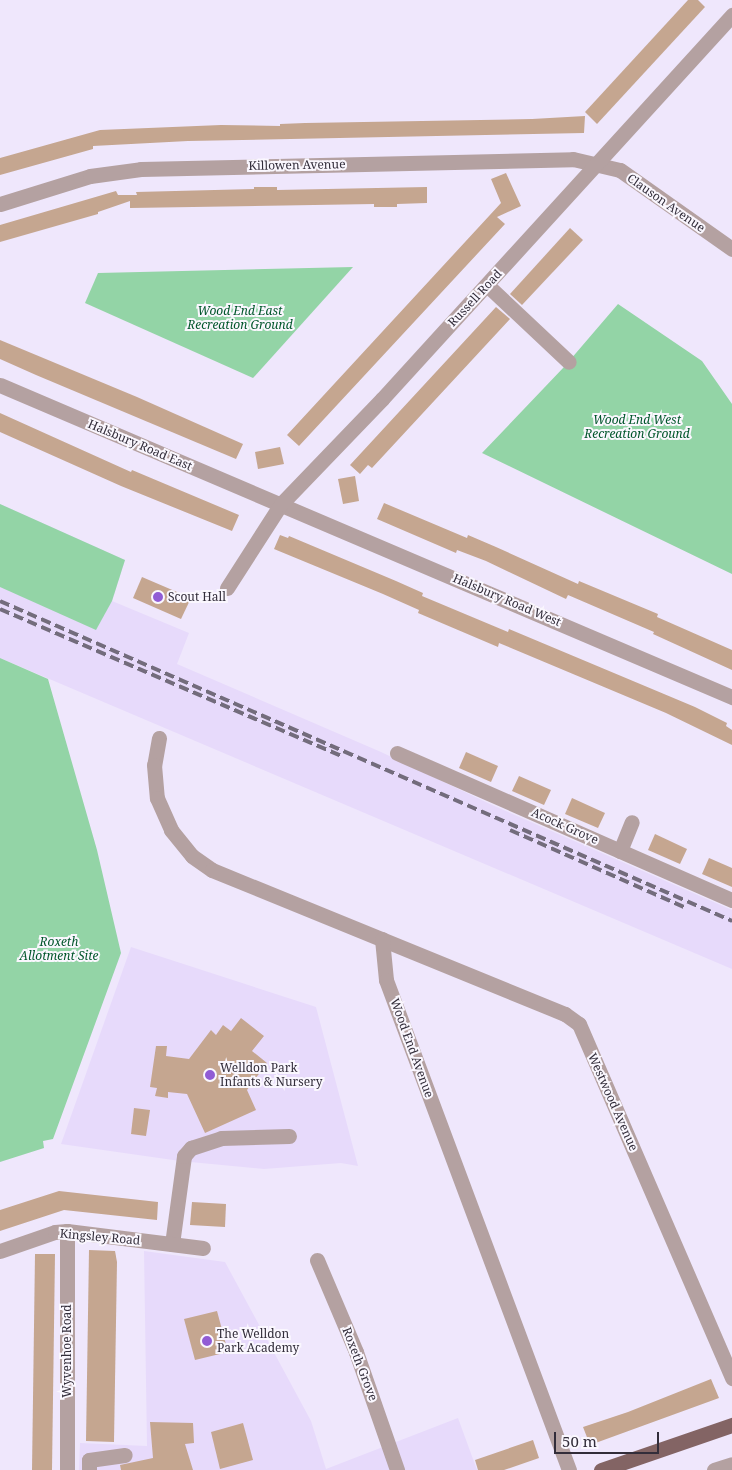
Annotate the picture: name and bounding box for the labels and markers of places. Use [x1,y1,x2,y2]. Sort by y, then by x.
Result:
place label: Scout Hall [168,590,226,604]
marker: Scout Hall [152,591,164,603]
place label: Welldon Park Infants & Nursery [220,1061,323,1089]
marker: Welldon Park Infants & Nursery [204,1069,216,1081]
place label: The Welldon Park Academy [217,1327,299,1355]
marker: The Welldon Park Academy [201,1335,213,1347]

